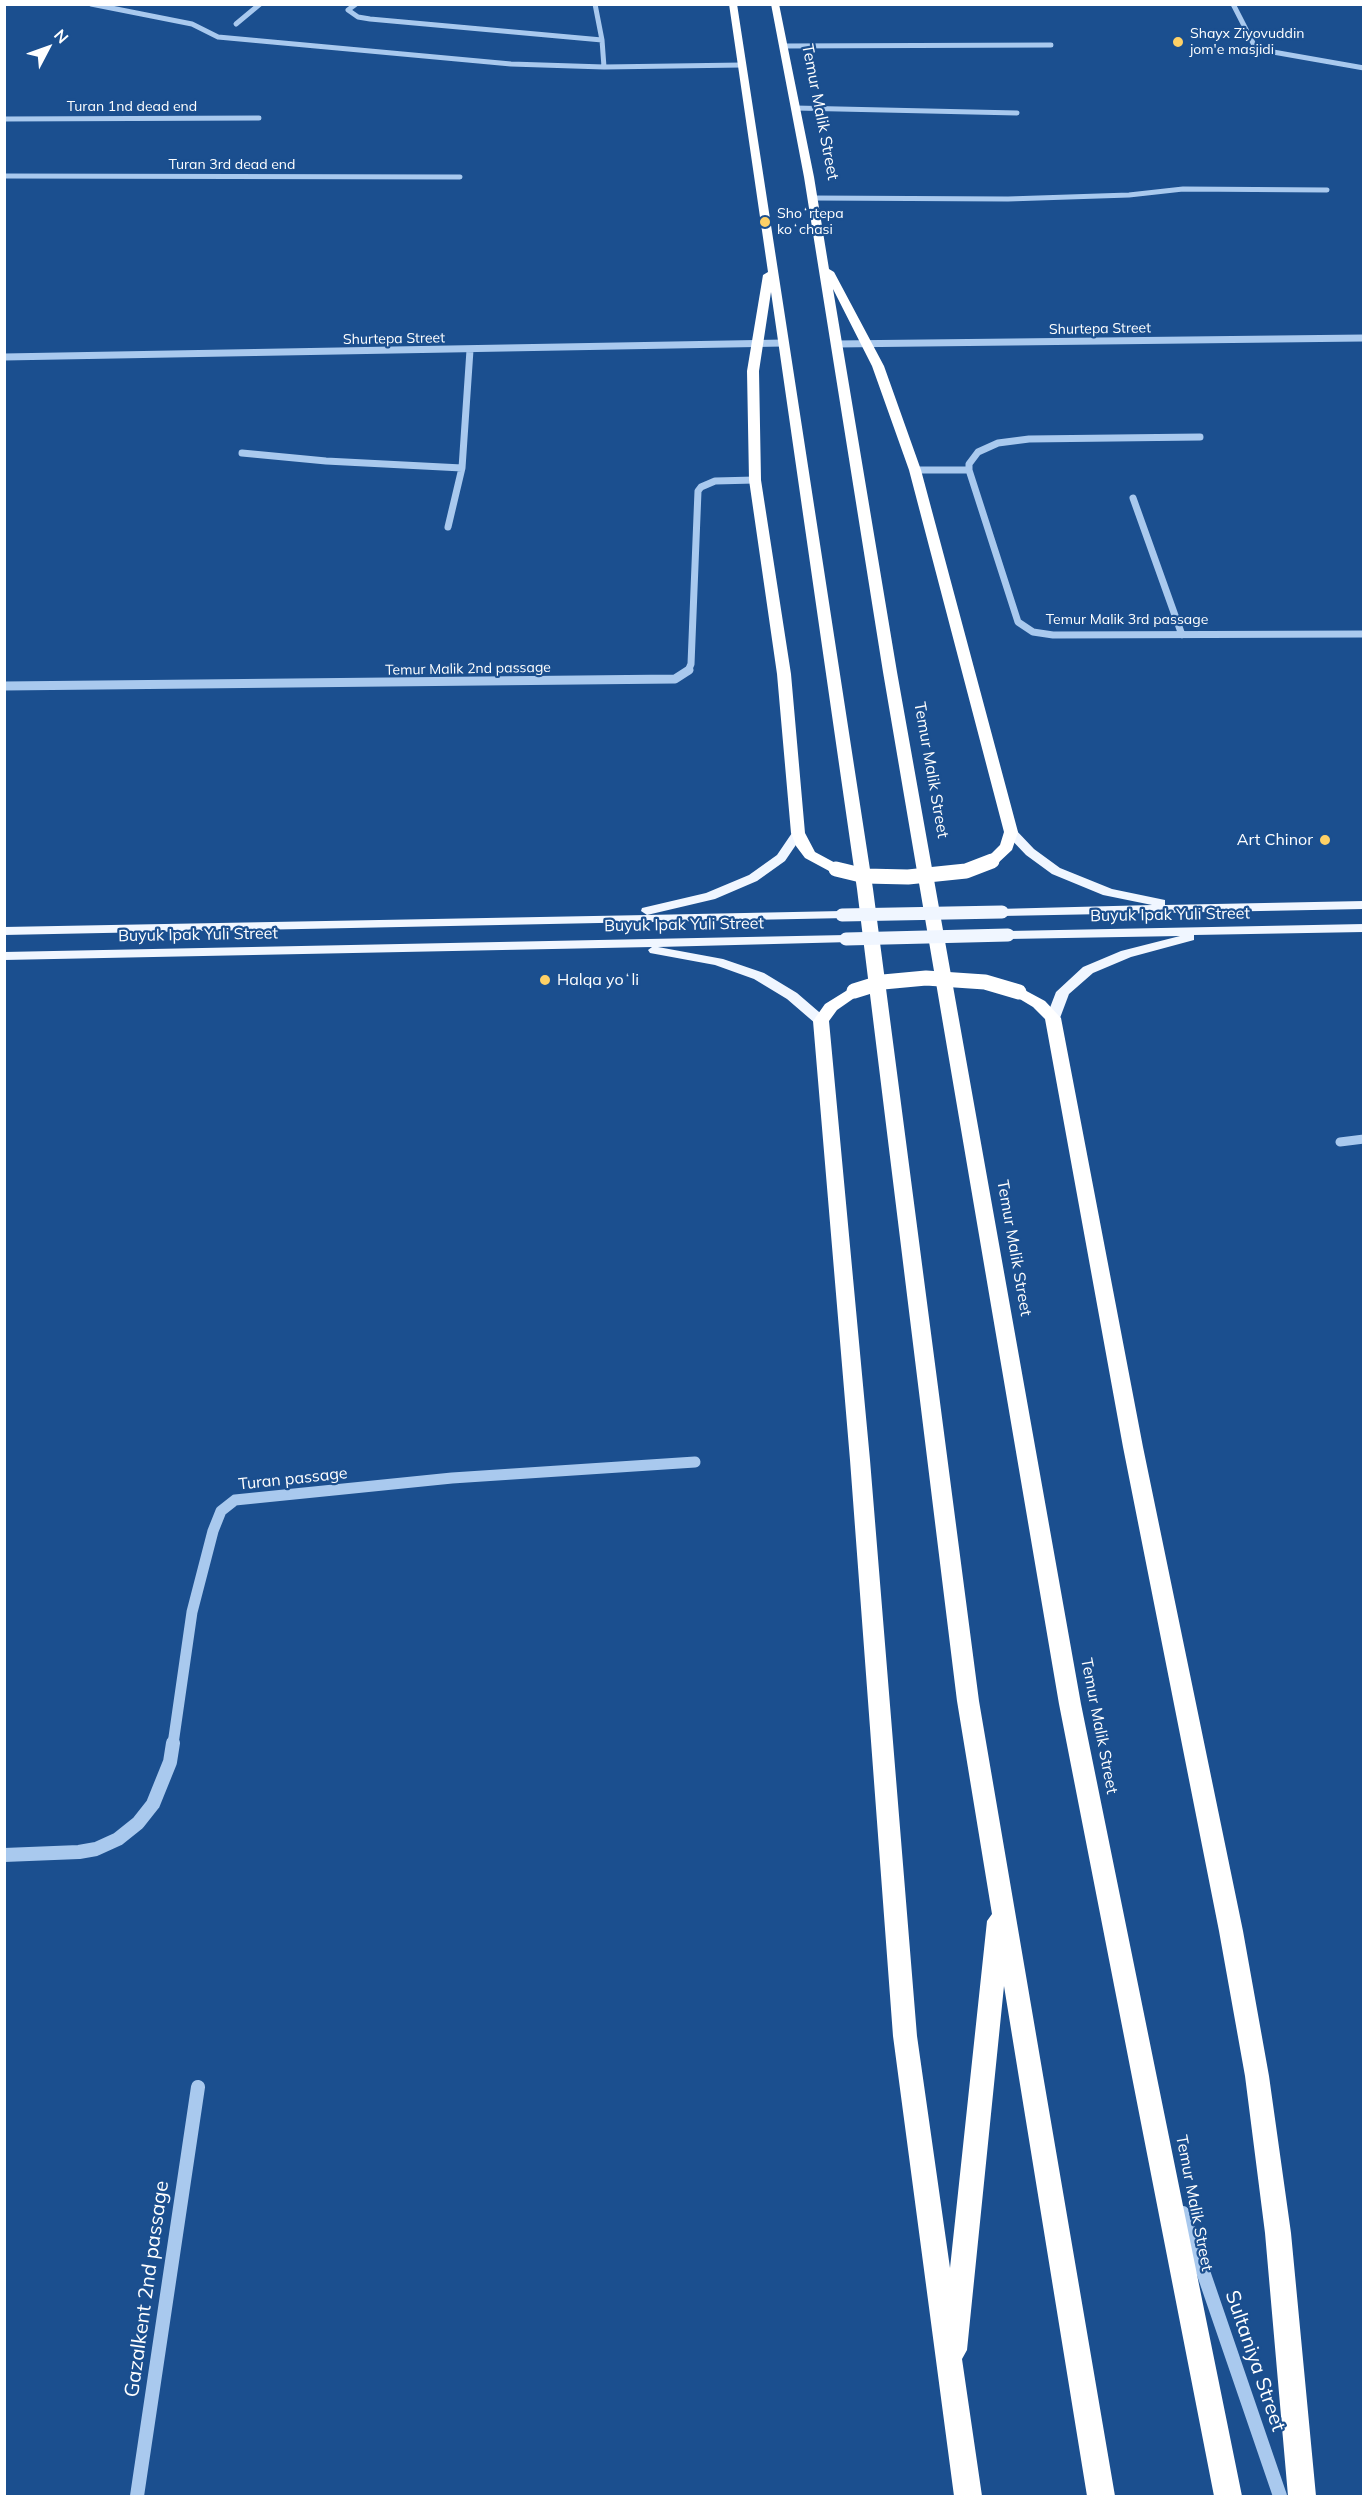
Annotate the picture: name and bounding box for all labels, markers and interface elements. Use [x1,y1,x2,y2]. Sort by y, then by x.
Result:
north arrow [18,18,78,78]
text: N [50,25,73,47]
place label: Shayx Ziyovuddin jom'e masjidi [1190,26,1304,58]
marker: Shayx Ziyovuddin jom'e masjidi [1171,35,1185,49]
street label: Temur Malik Street [797,42,843,182]
street label: Turаn 1nd dead end [67,99,197,115]
street label: Turan 3rd dead end [169,157,295,173]
place label: Shoʻrtepa koʻchasi [777,206,844,238]
marker: Shoʻrtepa koʻchasi [758,215,772,229]
street label: Shurtepa Street [1049,320,1151,338]
street label: Shurtepa Street [343,330,445,348]
street label: Temur Malik 3rd passage [1046,612,1208,628]
street label: Temur Malik 2nd passage [385,659,551,679]
street label: Temur Malik Street [910,700,952,840]
place label: Art Chinor [1237,830,1313,850]
marker: Art Chinor [1318,833,1332,847]
street label: Buyuk Ipak Yuli Street [1090,904,1250,926]
street label: Buyuk Ipak Yuli Street [604,914,764,936]
street label: Buyuk Ipak Yuli Street [118,924,278,946]
place label: Halqa yoʻli [557,970,639,990]
marker: Halqa yoʻli [538,973,552,987]
street label: Temur Malik Street [993,1178,1035,1318]
street label: Turan passage [237,1464,349,1494]
street label: Temur Malik Street [1076,1656,1122,1796]
street label: Temur Malik Street [1171,2133,1217,2273]
street label: Gazalkent 2nd passage [120,2179,174,2399]
street label: Sultаniya Street [1220,2287,1290,2435]

